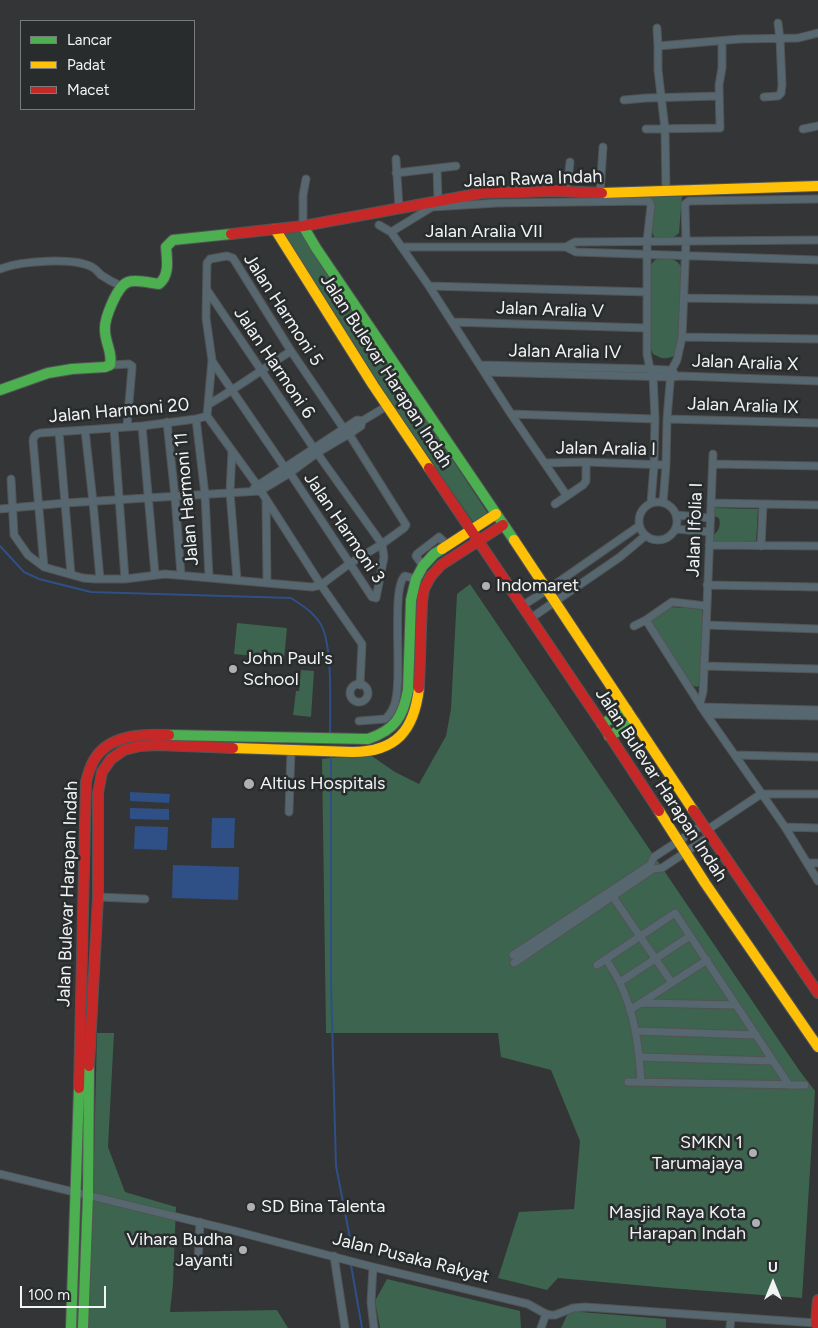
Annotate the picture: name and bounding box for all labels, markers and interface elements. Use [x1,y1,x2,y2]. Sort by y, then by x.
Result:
legend [20,20,195,110]
text: Lancar [67,31,112,49]
text: Padat [67,56,105,74]
text: Macet [67,81,109,99]
street label: Jalan Rawa Indah [463,166,603,192]
street label: Jalan Aralia VII [425,221,543,243]
street label: Jalan Harmoni 5 [239,250,327,370]
street label: Jalan Bulevar Harapan Indah [315,270,457,472]
street label: Jalan Aralia V [496,297,604,323]
street label: Jalan Harmoni 6 [229,303,319,423]
street label: Jalan Aralia IV [508,340,622,364]
street label: Jalan Aralia X [691,350,799,376]
street label: Jalan Aralia IX [687,393,799,419]
street label: Jalan Harmoni 20 [48,394,190,428]
street label: Jalan Harmoni 11 [170,431,204,567]
street label: Jalan Aralia I [556,437,656,461]
street label: Jalan Harmoni 3 [299,468,389,588]
street label: Jalan Ifolia I [683,482,707,578]
place label: Indomaret [496,575,579,597]
marker: Indomaret [480,580,492,592]
place label: John Paul's School [243,648,333,691]
marker: John Paul's School [227,663,239,675]
street label: Jalan Bulevar Harapan Indah [590,684,732,886]
place label: Altius Hospitals [260,773,385,795]
marker: Altius Hospitals [242,777,256,791]
street label: Jalan Bulevar Harapan Indah [53,780,83,1008]
place label: SMKN 1 Tarumajaya [652,1132,743,1174]
marker: SMKN 1 Tarumajaya [747,1147,759,1159]
place label: SD Bina Talenta [261,1196,386,1218]
marker: SD Bina Talenta [245,1201,257,1213]
place label: Masjid Raya Kota Harapan Indah [609,1202,746,1244]
marker: Masjid Raya Kota Harapan Indah [750,1217,762,1229]
street label: Jalan Pusaka Rakyat [330,1228,492,1288]
place label: Vihara Budha Jayanti [127,1229,233,1272]
marker: Vihara Budha Jayanti [237,1244,249,1256]
north arrow [748,1258,798,1308]
text: U [768,1259,778,1276]
scale bar [22,1276,109,1308]
text: 100 m [28,1286,70,1304]

